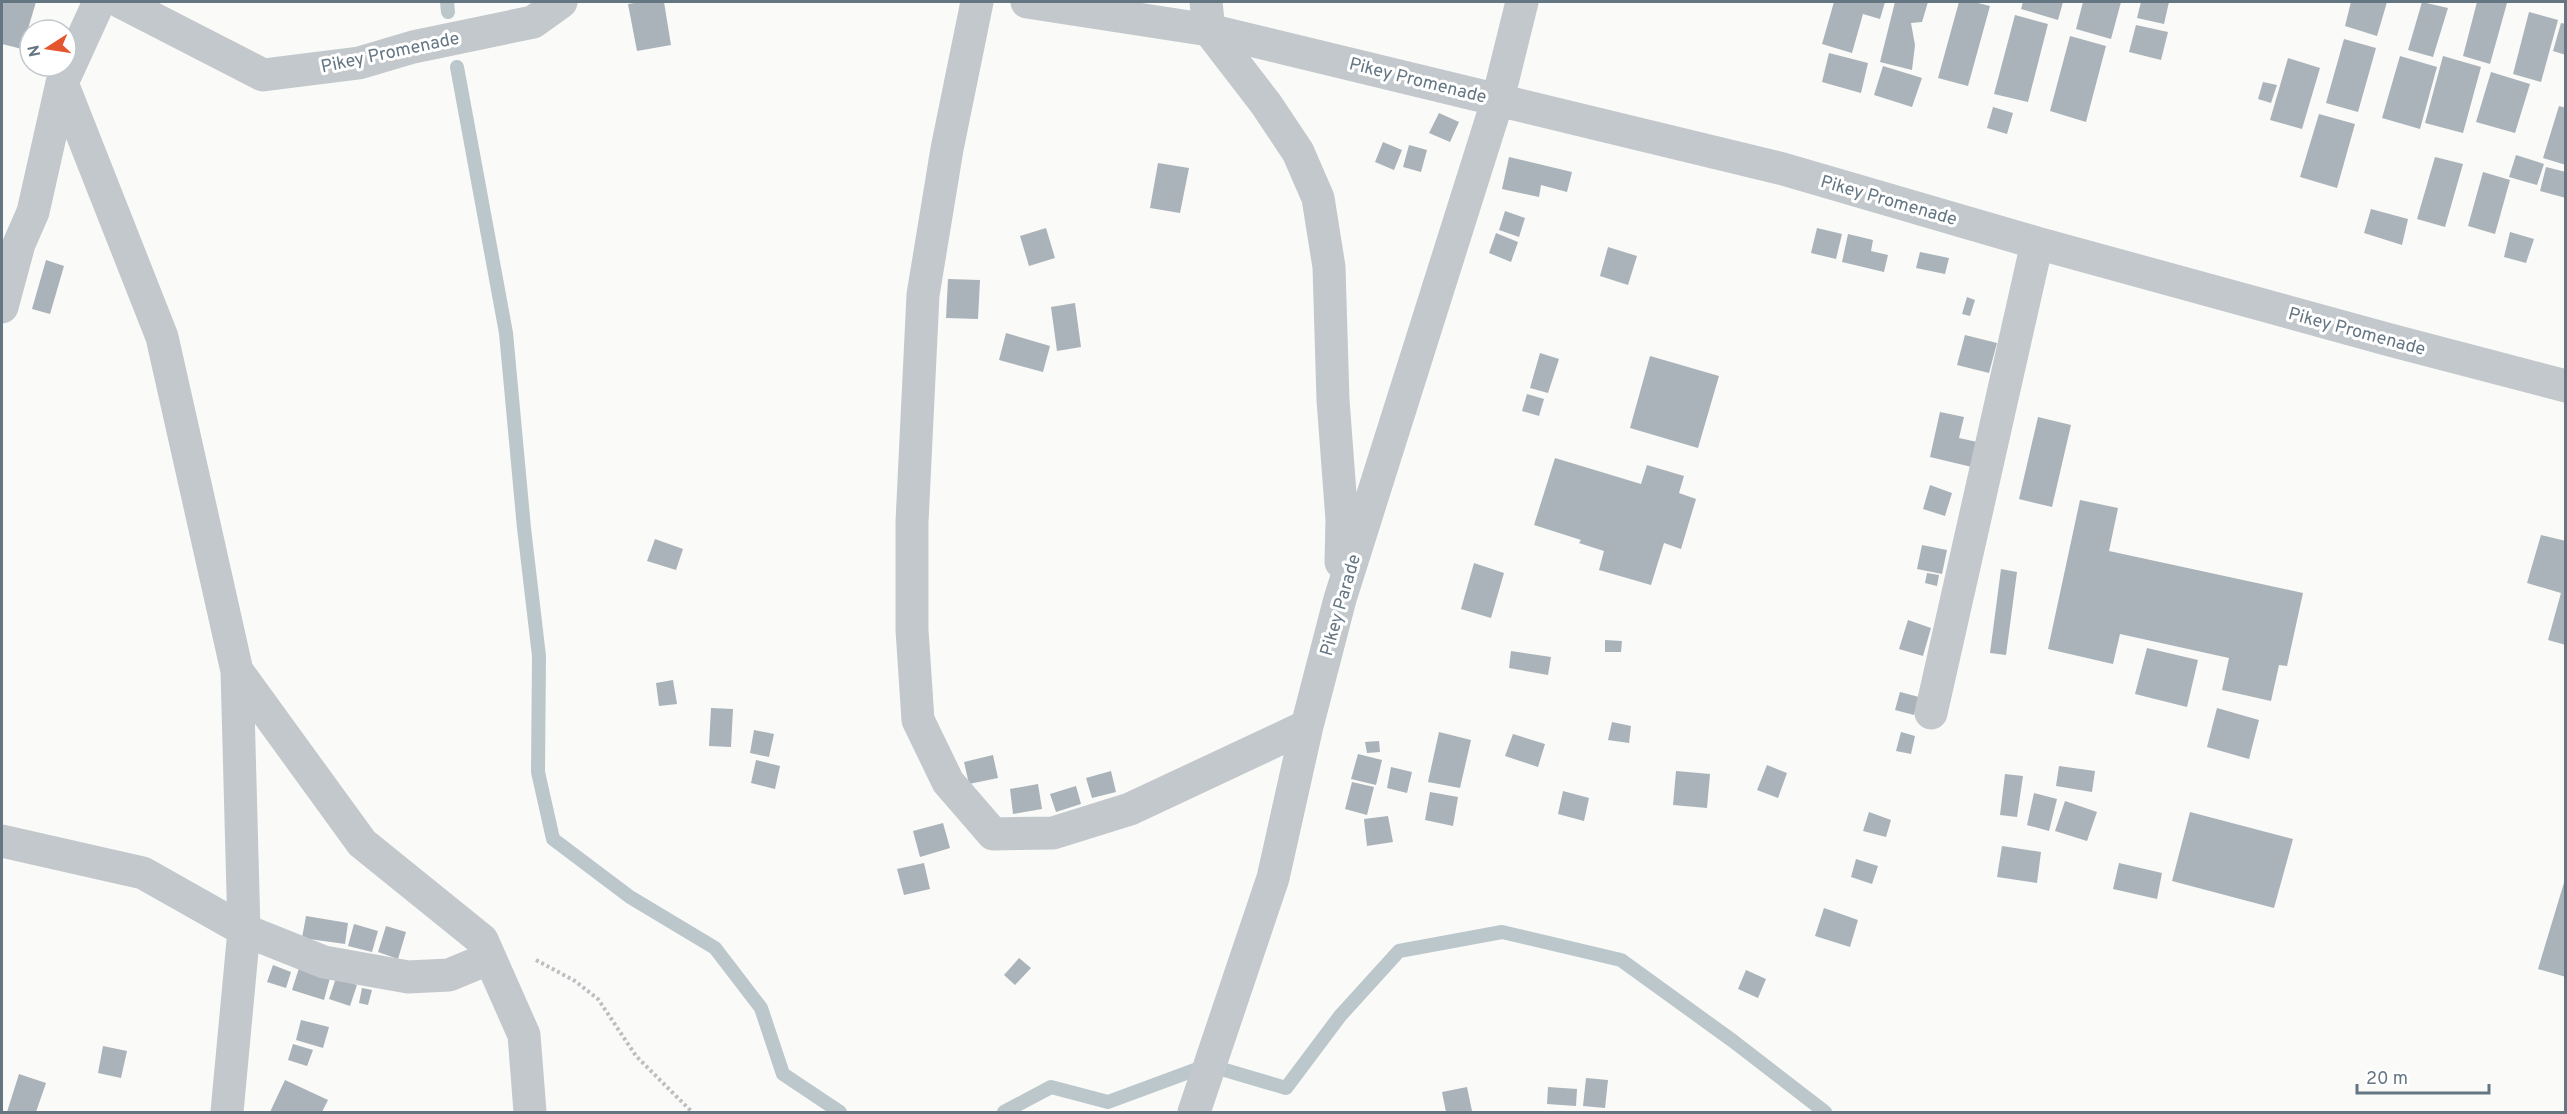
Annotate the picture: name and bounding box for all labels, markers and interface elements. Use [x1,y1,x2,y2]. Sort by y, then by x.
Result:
north arrow [18,18,78,78]
street label: Pikey Promenade [319,28,462,79]
text: N [24,43,46,58]
street label: Pikey Promenade [1346,53,1489,110]
street label: Pikey Promenade [1818,171,1960,232]
street label: Pikey Promenade [2286,303,2428,362]
street label: Pikey Parade [1316,552,1367,659]
scale bar [2357,1057,2489,1095]
text: 20 m [2366,1068,2408,1091]

